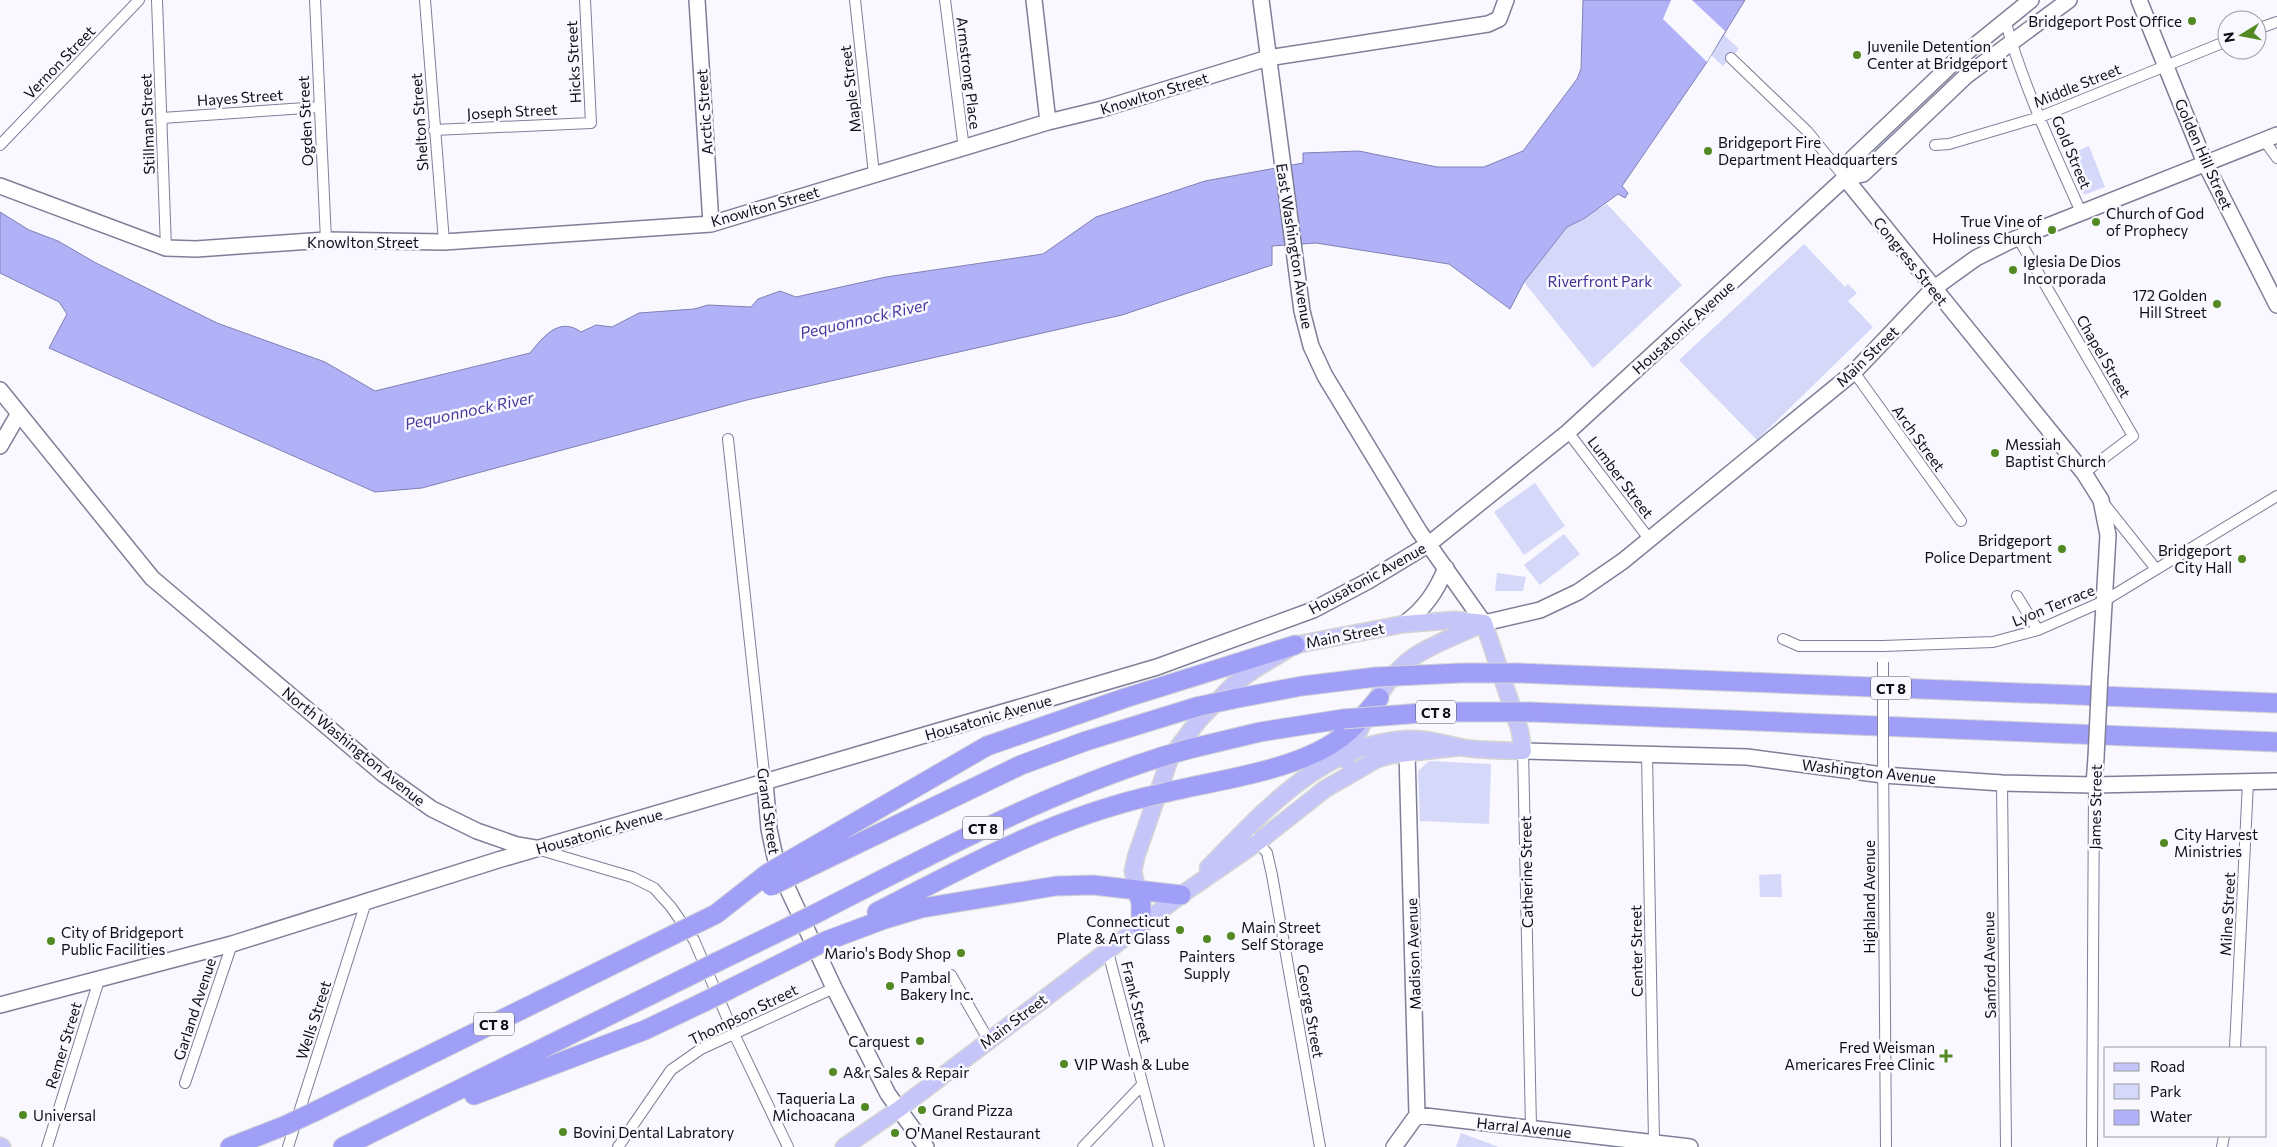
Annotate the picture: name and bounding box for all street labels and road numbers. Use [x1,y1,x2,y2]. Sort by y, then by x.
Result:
street label: Armstrong Place [953,16,985,130]
street label: Hicks Street [562,20,584,104]
street label: Vernon Street [20,22,98,102]
street label: Maple Street [836,44,864,134]
street label: Middle Street [2031,59,2123,111]
street label: Arctic Street [692,68,716,156]
street label: Knowlton Street [1098,68,1210,118]
street label: Shelton Street [407,72,431,172]
street label: Stillman Street [136,73,158,175]
street label: Ogden Street [294,75,316,167]
street label: Hayes Street [196,85,284,109]
street label: Golden Hill Street [2171,96,2237,212]
street label: Joseph Street [466,100,558,122]
street label: Gold Street [2049,113,2095,191]
street label: East Washington Avenue [1273,162,1317,330]
street label: Knowlton Street [709,182,821,230]
street label: Congress Street [1870,213,1952,309]
street label: Knowlton Street [307,233,419,251]
street label: Housatonic Avenue [1628,276,1738,378]
street label: Chapel Street [2073,311,2135,401]
street label: Main Street [1832,322,1902,390]
street label: Arch Street [1889,401,1949,475]
street label: Lumber Street [1584,432,1658,522]
street label: Housatonic Avenue [1305,538,1429,618]
street label: Lyon Terrace [2009,580,2097,630]
street label: Main Street [1304,619,1386,651]
road number: CT 8 [1871,676,1911,700]
street label: North Washington Avenue [279,683,429,809]
street label: Housatonic Avenue [923,690,1054,744]
road number: CT 8 [1416,700,1456,724]
street label: Washington Avenue [1801,755,1937,787]
street label: James Street [2085,764,2105,850]
street label: Grand Street [754,767,784,855]
street label: Housatonic Avenue [534,804,665,858]
road number: CT 8 [963,816,1003,840]
street label: Catherine Street [1516,816,1536,928]
street label: Highland Avenue [1860,840,1878,954]
street label: Milne Street [2216,872,2238,956]
street label: Madison Avenue [1402,898,1424,1010]
street label: Center Street [1626,905,1646,997]
street label: Sanford Avenue [1979,911,1999,1019]
street label: Garland Avenue [169,955,219,1062]
street label: Frank Street [1118,959,1156,1045]
street label: George Street [1294,963,1328,1059]
street label: Wells Street [292,978,334,1062]
street label: Thompson Street [686,980,800,1048]
street label: Main Street [976,990,1050,1052]
street label: Remer Street [41,999,85,1091]
road number: CT 8 [474,1012,514,1036]
street label: Harral Avenue [1476,1113,1572,1141]

